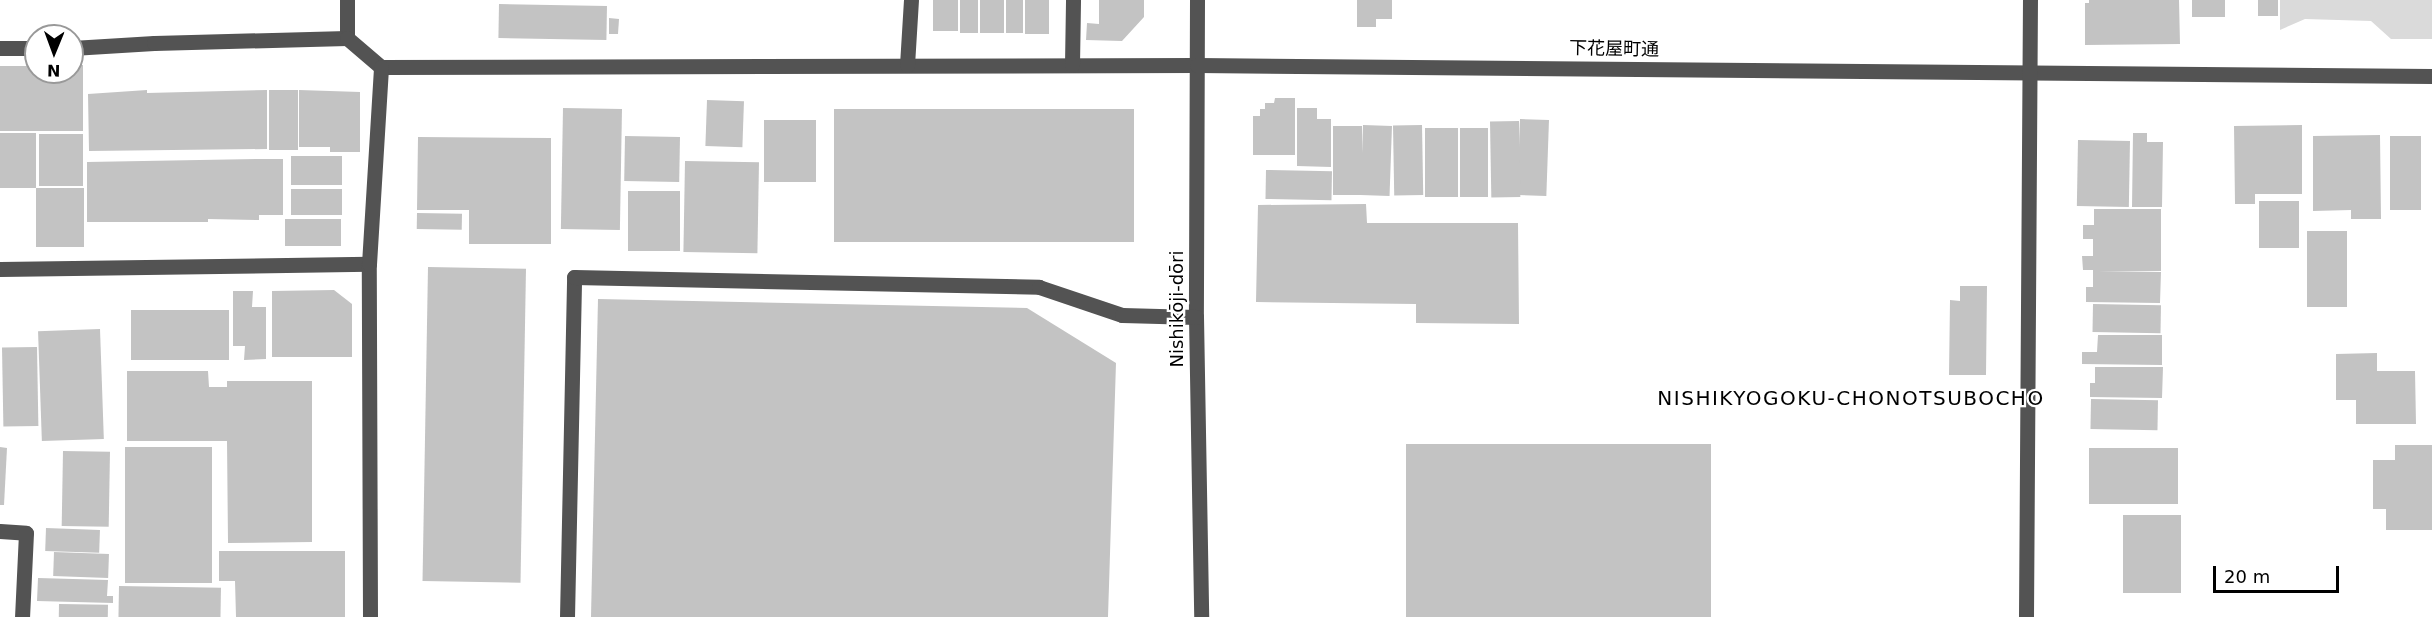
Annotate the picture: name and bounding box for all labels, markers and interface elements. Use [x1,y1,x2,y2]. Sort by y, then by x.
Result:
north arrow [24,24,84,84]
street label: 下花屋町通 [1569,37,1659,61]
text: N [47,61,61,80]
street label: Nishikōji-dōri [1166,250,1188,368]
district label: NISHIKYOGOKU-CHONOTSUBOCHO [1657,386,2045,410]
scale bar [2216,554,2342,592]
text: 20 m [2224,566,2270,587]

